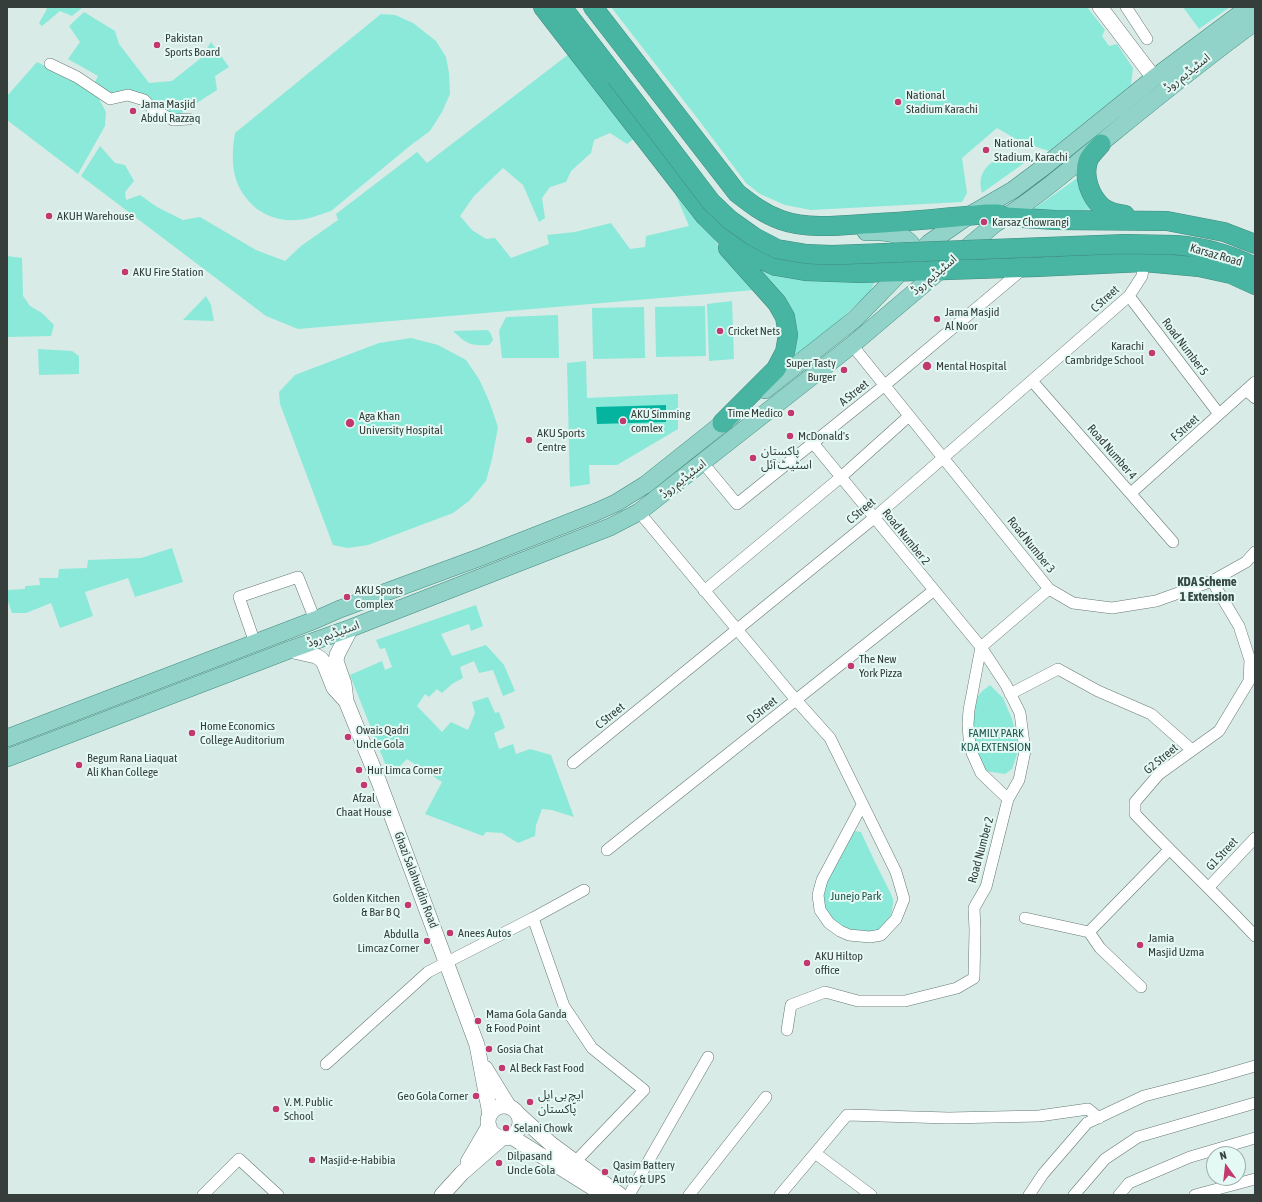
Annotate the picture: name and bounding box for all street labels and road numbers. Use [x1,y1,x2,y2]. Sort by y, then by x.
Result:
street label: اسٹیڈیم روڈ [1161,50,1213,96]
street label: Karsaz Road [1188,241,1244,269]
street label: اسٹیڈیم روڈ [908,252,960,298]
street label: C Street [1088,282,1122,316]
street label: Road Number 5 [1159,316,1211,378]
street label: A Street [836,377,872,409]
street label: F Street [1168,412,1202,444]
street label: Road Number 4 [1084,422,1140,482]
street label: اسٹیڈیم روڈ [657,456,709,502]
street label: C Street [844,495,878,527]
street label: Road Number 2 [879,506,933,568]
street label: Road Number 3 [1004,514,1058,576]
street label: اسٹیڈیم روڈ [305,618,361,650]
street label: D Street [744,694,780,726]
street label: C Street [593,700,627,732]
street label: G2 Street [1141,741,1181,777]
street label: Road Number 2 [965,815,997,885]
street label: Ghazi Salahuddin Road [391,830,441,930]
street label: G1 Street [1203,834,1241,874]

